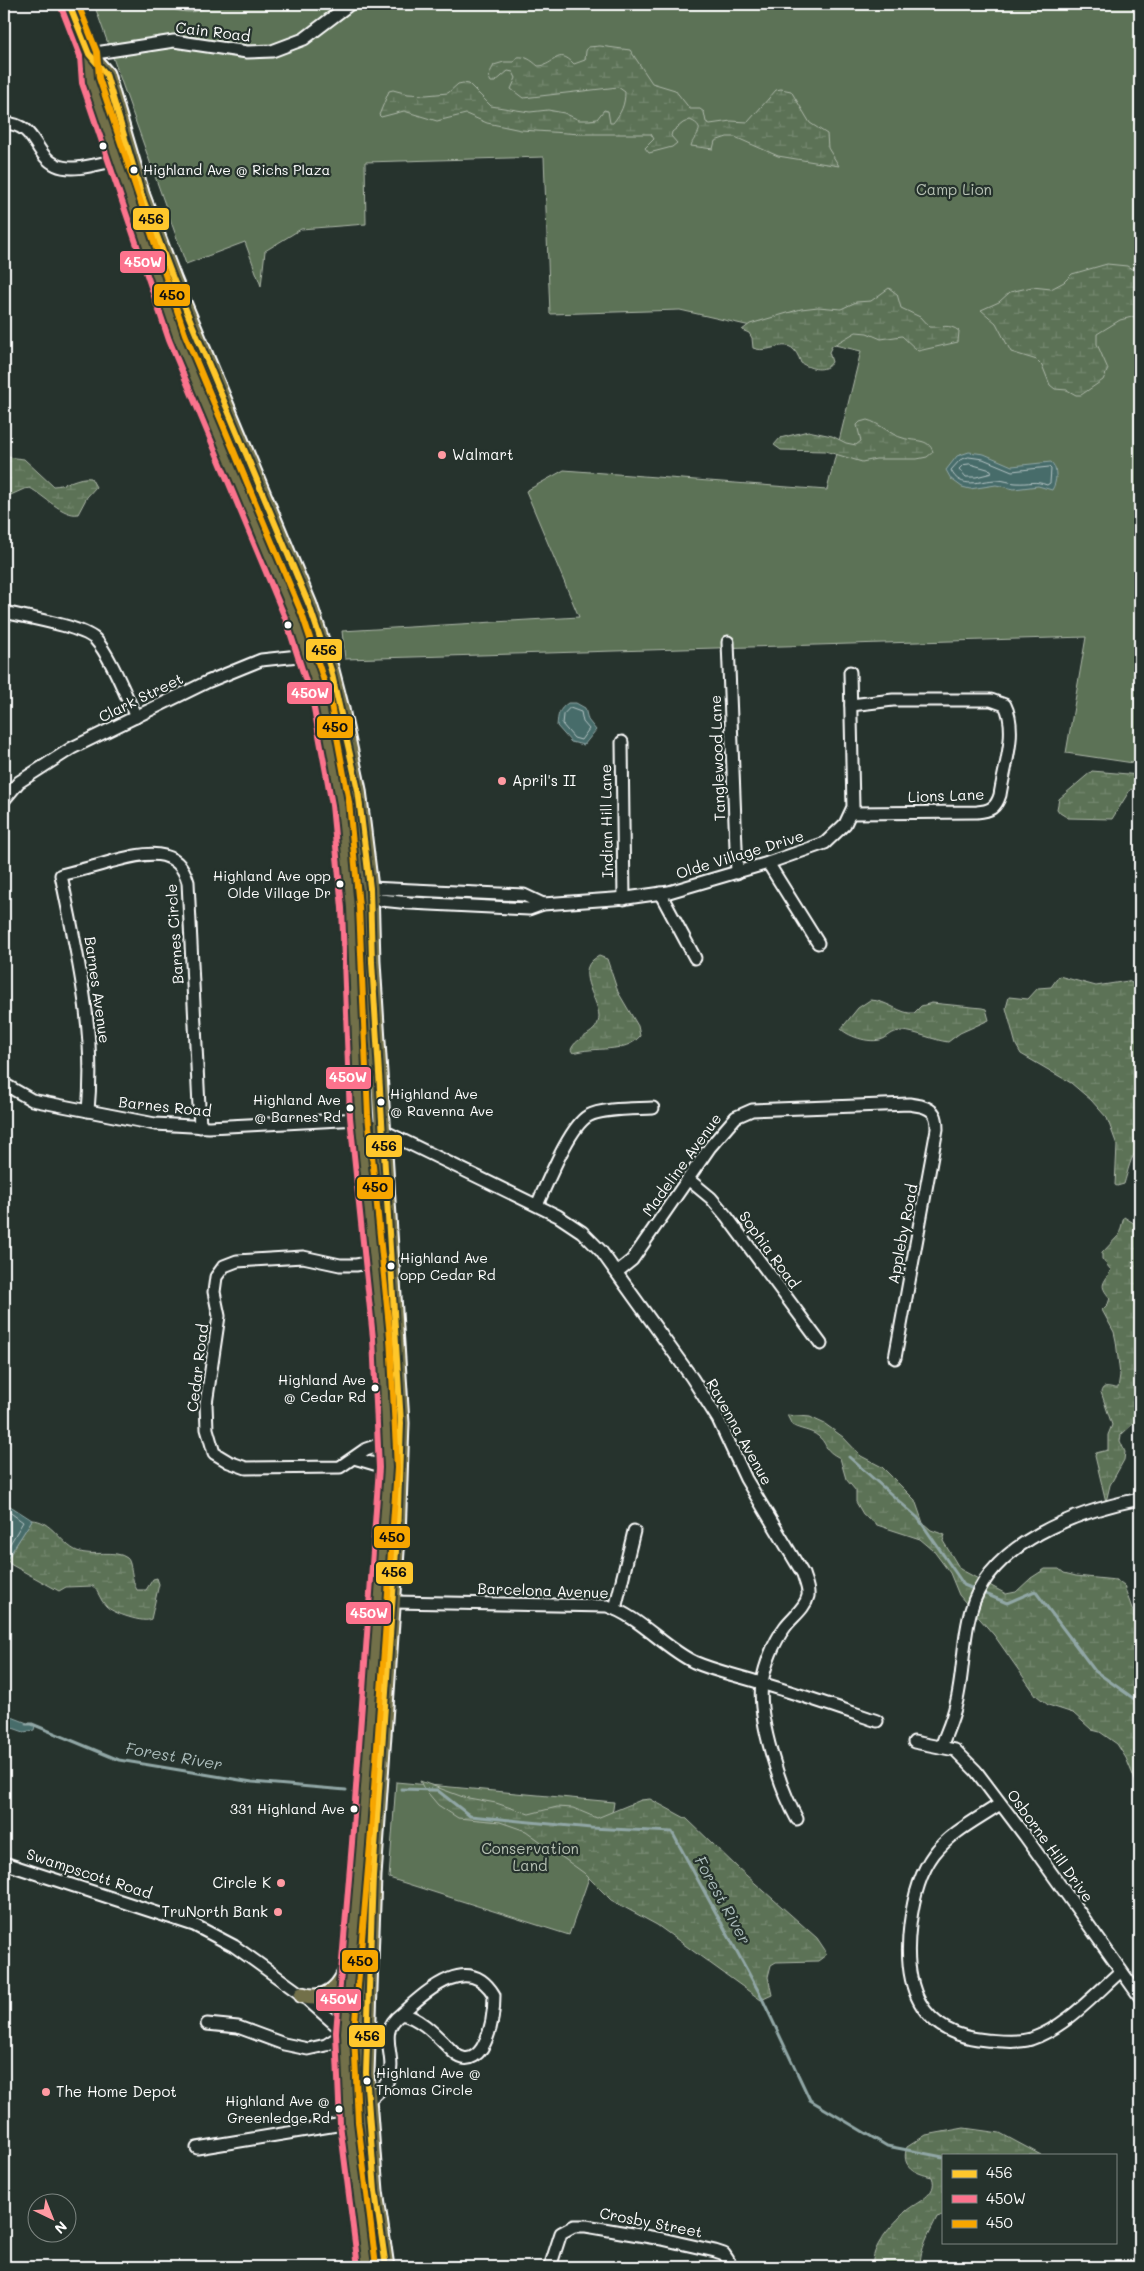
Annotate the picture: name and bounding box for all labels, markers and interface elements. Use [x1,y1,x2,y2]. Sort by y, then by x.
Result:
street label: Cain Road [175,17,252,46]
unlabelled marker [98,141,108,151]
place label: Highland Ave @ Richs Plaza [143,160,330,179]
marker: Highland Ave @ Richs Plaza [129,165,139,175]
park label: Camp Lion [916,179,992,199]
line badge: 456 [132,207,170,231]
text: 456 [138,209,164,228]
line badge: 450W [119,250,166,274]
text: 450W [124,252,162,271]
line badge: 450 [153,283,191,307]
text: 450 [159,285,185,304]
place label: Walmart [452,444,514,464]
marker: Walmart [436,449,448,461]
unlabelled marker [283,620,293,630]
line badge: 456 [305,638,343,662]
text: 456 [311,640,337,659]
street label: Clark Street [95,668,186,726]
line badge: 450W [286,681,333,705]
text: 450W [291,683,329,702]
street label: Tanglewood Lane [705,695,729,822]
line badge: 450 [316,715,354,739]
text: 450 [322,717,348,736]
street label: Indian Hill Lane [595,764,617,878]
place label: April's II [512,770,576,790]
marker: April's II [496,775,508,787]
street label: Lions Lane [907,784,985,806]
street label: Olde Village Drive [673,825,806,883]
place label: Highland Ave opp Olde Village Dr [213,866,331,902]
marker: Highland Ave opp Olde Village Dr [335,879,345,889]
street label: Barnes Circle [161,883,187,985]
street label: Barnes Avenue [81,935,115,1045]
line badge: 450W [325,1066,372,1090]
text: 450W [329,1067,367,1086]
place label: Highland Ave @ Ravenna Ave [390,1084,494,1120]
place label: Highland Ave @ Barnes Rd [253,1090,341,1126]
street label: Barnes Road [118,1091,213,1121]
marker: Highland Ave @ Ravenna Ave [376,1097,386,1107]
marker: Highland Ave @ Barnes Rd [345,1103,355,1113]
street label: Madeline Avenue [637,1109,725,1220]
line badge: 456 [365,1134,403,1158]
text: 456 [371,1136,397,1155]
line badge: 450 [356,1176,394,1200]
text: 450 [362,1177,388,1196]
street label: Appleby Road [883,1182,922,1286]
street label: Sophia Road [735,1207,805,1292]
place label: Highland Ave opp Cedar Rd [400,1248,496,1284]
marker: Highland Ave opp Cedar Rd [386,1261,396,1271]
street label: Cedar Road [182,1323,212,1413]
place label: Highland Ave @ Cedar Rd [278,1370,366,1406]
street label: Ravenna Avenue [702,1375,777,1488]
marker: Highland Ave @ Cedar Rd [370,1383,380,1393]
line badge: 450 [373,1525,411,1549]
text: 450 [379,1527,405,1546]
line badge: 456 [375,1561,414,1585]
text: 456 [381,1562,407,1581]
street label: Barcelona Avenue [477,1578,609,1602]
line badge: 450W [345,1601,392,1625]
text: 450W [350,1603,388,1622]
water label: Forest River [124,1737,224,1774]
street label: Osborne Hill Drive [1003,1785,1099,1906]
place label: 331 Highland Ave [230,1799,345,1818]
marker: 331 Highland Ave [349,1804,359,1814]
park label: Conservation Land [481,1838,579,1875]
street label: Swampscott Road [24,1843,155,1903]
water label: Forest River [691,1852,756,1948]
place label: Circle K [212,1872,271,1892]
marker: Circle K [275,1877,287,1889]
place label: TruNorth Bank [162,1901,268,1921]
marker: TruNorth Bank [272,1906,284,1918]
line badge: 450 [341,1949,379,1973]
text: 450 [347,1951,373,1970]
line badge: 450W [315,1988,362,2012]
text: 450W [320,1989,358,2008]
line badge: 456 [348,2024,386,2048]
text: 456 [354,2026,380,2045]
place label: Highland Ave @ Thomas Circle [376,2063,481,2099]
marker: Highland Ave @ Thomas Circle [362,2076,372,2086]
place label: The Home Depot [56,2081,177,2101]
marker: The Home Depot [40,2086,52,2098]
place label: Highland Ave @ Greenledge Rd [225,2091,330,2127]
marker: Highland Ave @ Greenledge Rd [334,2104,344,2114]
legend [942,2154,1116,2244]
text: 456 [986,2162,1013,2182]
text: 450W [986,2188,1026,2208]
north arrow [28,2194,78,2244]
street label: Crosby Street [598,2202,704,2242]
text: 450 [986,2212,1013,2232]
text: N [51,2217,72,2238]

